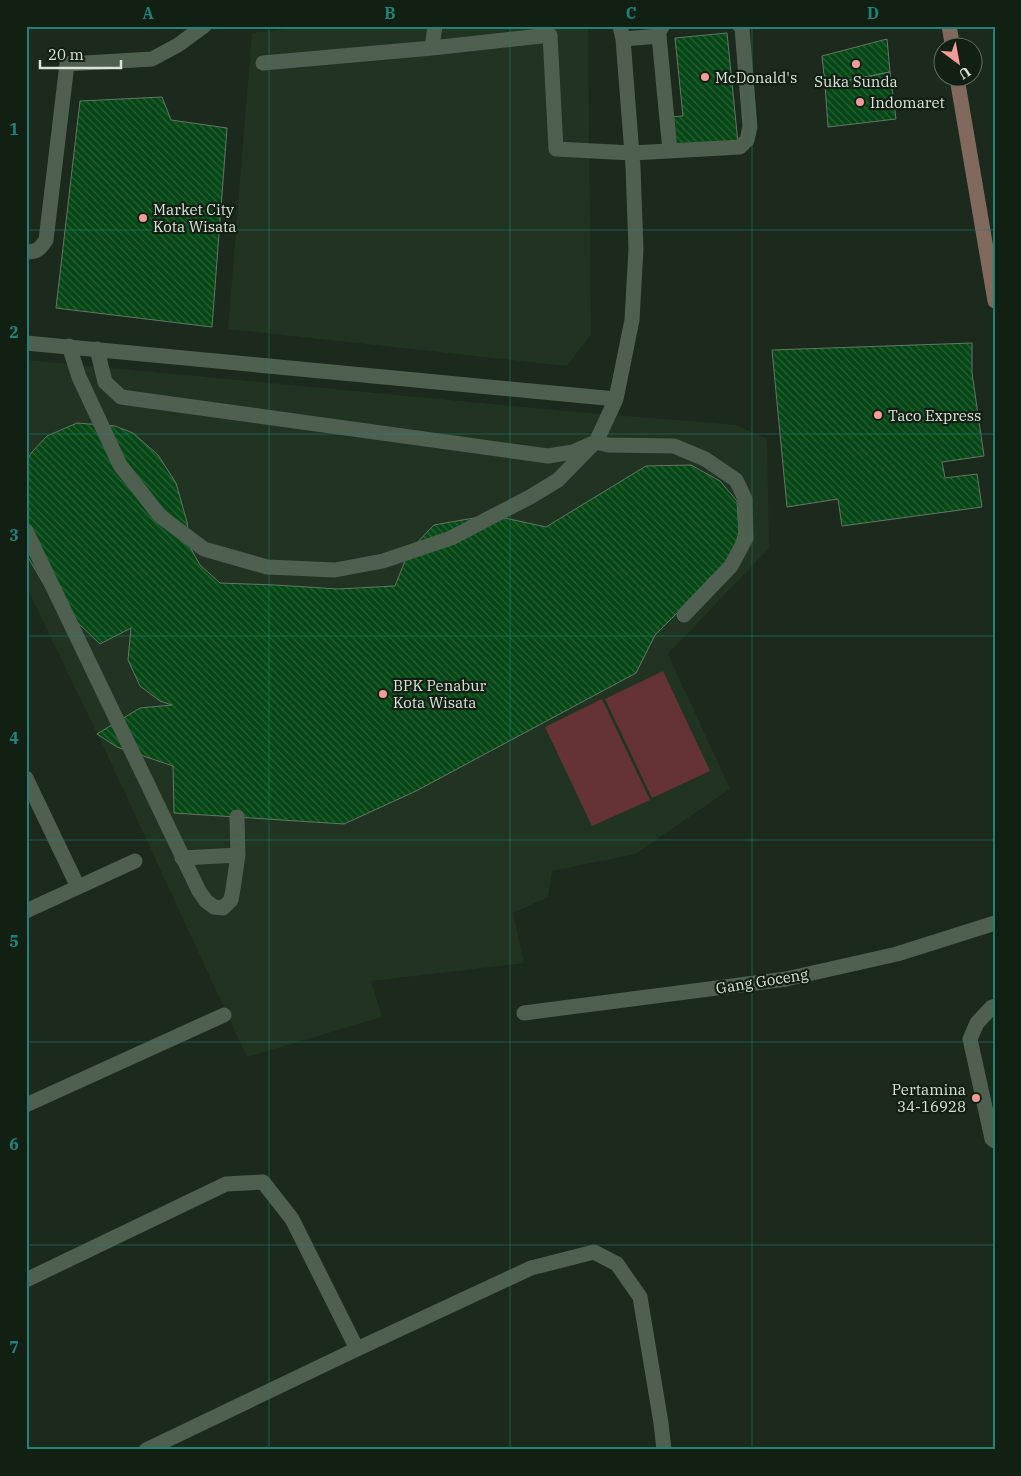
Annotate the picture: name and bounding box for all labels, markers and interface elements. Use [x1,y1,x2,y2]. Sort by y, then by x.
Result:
text: A [142,3,154,23]
text: B [384,3,396,23]
text: C [626,3,636,23]
text: D [867,3,879,23]
scale bar [40,38,121,70]
north arrow [934,38,984,88]
text: 20 m [48,45,84,64]
marker: Suka Sunda [850,58,862,70]
text: U [955,63,974,84]
place label: McDonald's [715,68,797,87]
marker: McDonald's [699,71,711,83]
place label: Suka Sunda [814,72,898,91]
place label: Indomaret [870,93,945,112]
marker: Indomaret [854,96,866,108]
text: 1 [9,119,19,139]
place label: Market City Kota Wisata [153,200,237,236]
marker: Market City Kota Wisata [137,212,149,224]
text: 2 [9,322,19,342]
place label: Taco Express [888,406,981,425]
marker: Taco Express [872,409,884,421]
text: 3 [9,525,19,545]
place label: BPK Penabur Kota Wisata [393,676,487,712]
marker: BPK Penabur Kota Wisata [377,688,389,700]
text: 4 [9,728,19,748]
text: 5 [9,931,19,951]
street label: Gang Goceng [714,964,810,998]
place label: Pertamina 34-16928 [892,1080,966,1116]
marker: Pertamina 34-16928 [970,1092,982,1104]
text: 6 [9,1134,19,1154]
text: 7 [9,1337,19,1357]

